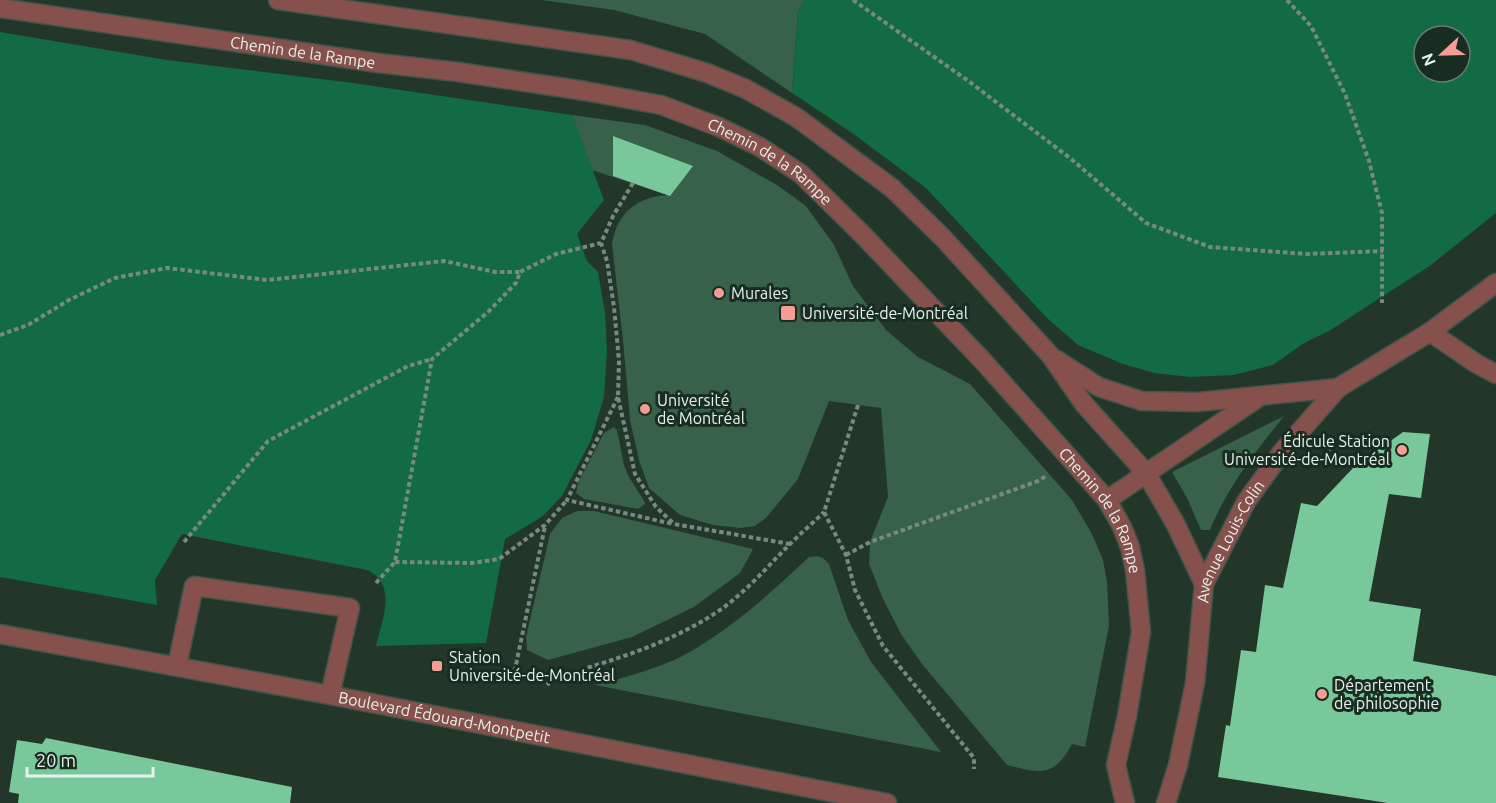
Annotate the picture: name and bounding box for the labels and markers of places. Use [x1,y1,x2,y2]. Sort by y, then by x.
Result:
place label: Murales [731,284,788,302]
marker: Murales [712,286,726,300]
marker: Université-de-Montréal [779,304,797,322]
place label: Université-de-Montréal [802,304,968,322]
place label: Université de Montréal [657,391,745,427]
marker: Université de Montréal [638,402,652,416]
place label: Édicule Station Université-de-Montréal [1224,430,1390,468]
marker: Édicule Station Université-de-Montréal [1395,443,1409,457]
place label: Station Université-de-Montréal [449,648,615,684]
marker: Station Université-de-Montréal [430,659,444,673]
place label: Département de philosophie [1334,676,1439,712]
marker: Département de philosophie [1315,687,1329,701]

